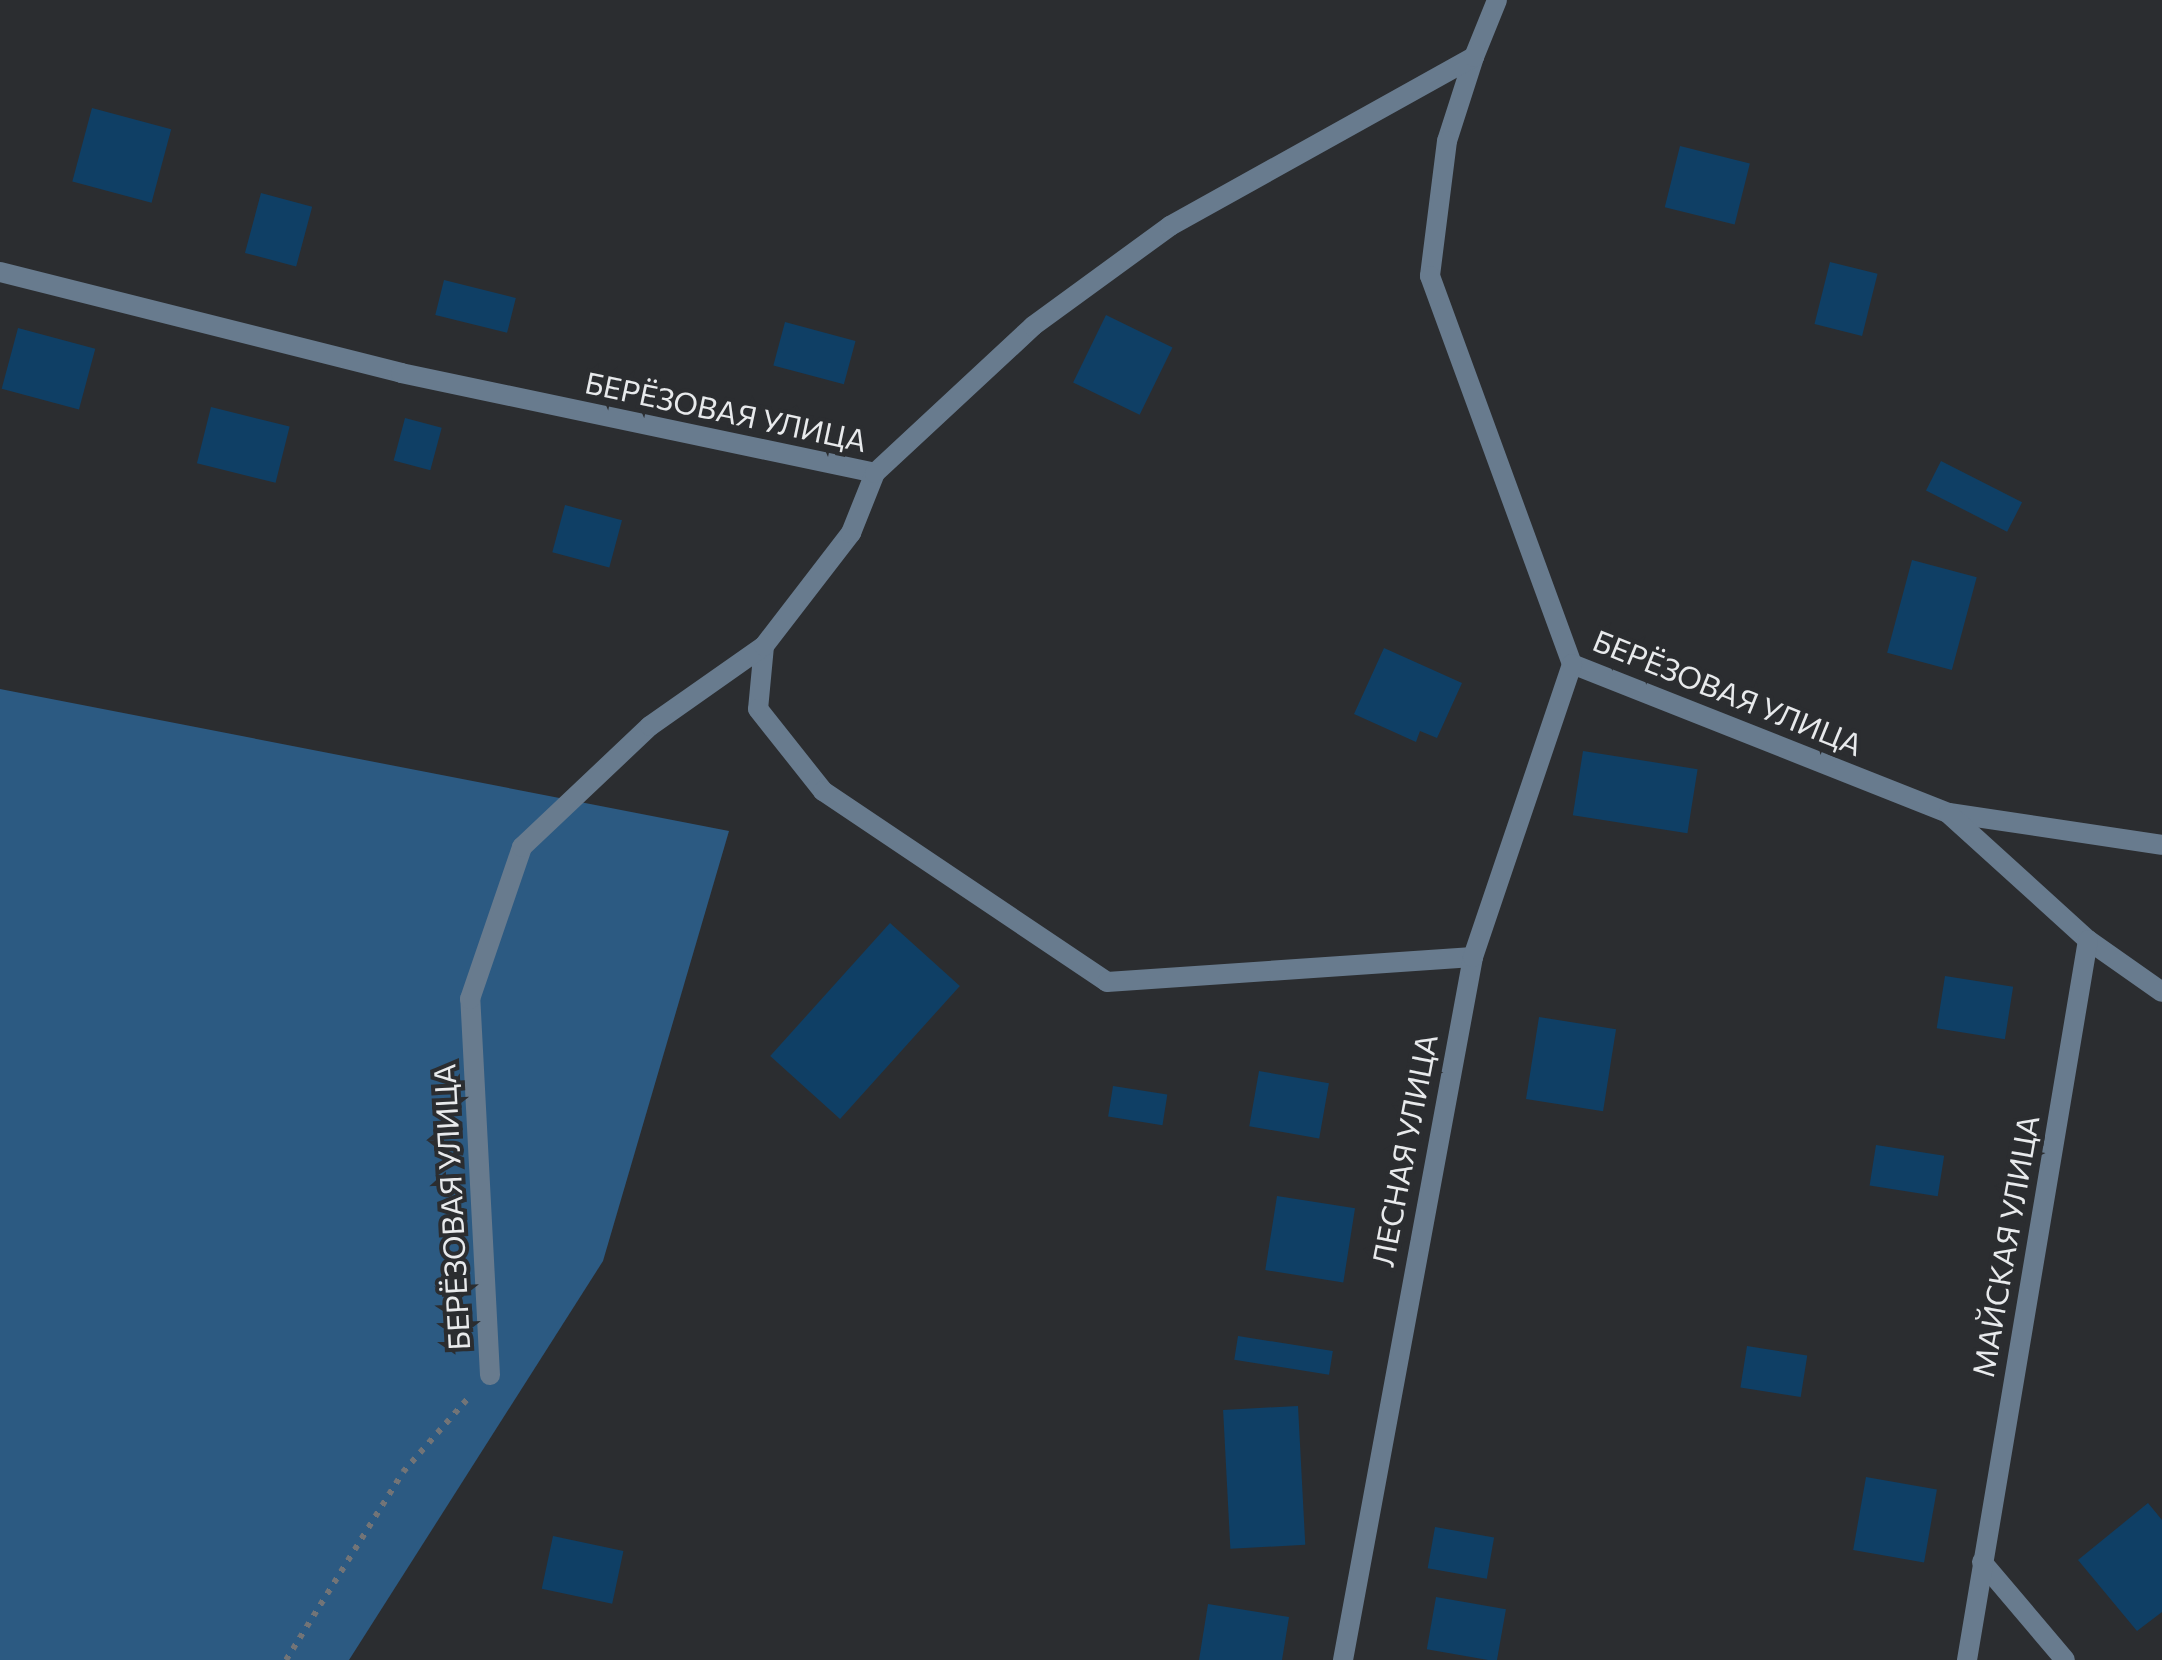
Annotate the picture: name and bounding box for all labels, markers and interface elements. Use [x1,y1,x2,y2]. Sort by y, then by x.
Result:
street label: БЕРЁЗОВАЯ УЛИЦА [582,364,870,458]
street label: БЕРЁЗОВАЯ УЛИЦА [1588,622,1868,762]
street label: ЛЕСНАЯ УЛИЦА [1364,1031,1444,1269]
street label: БЕРЁЗОВАЯ УЛИЦА [426,1063,476,1351]
street label: МАЙСКАЯ УЛИЦА [1964,1112,2046,1380]

